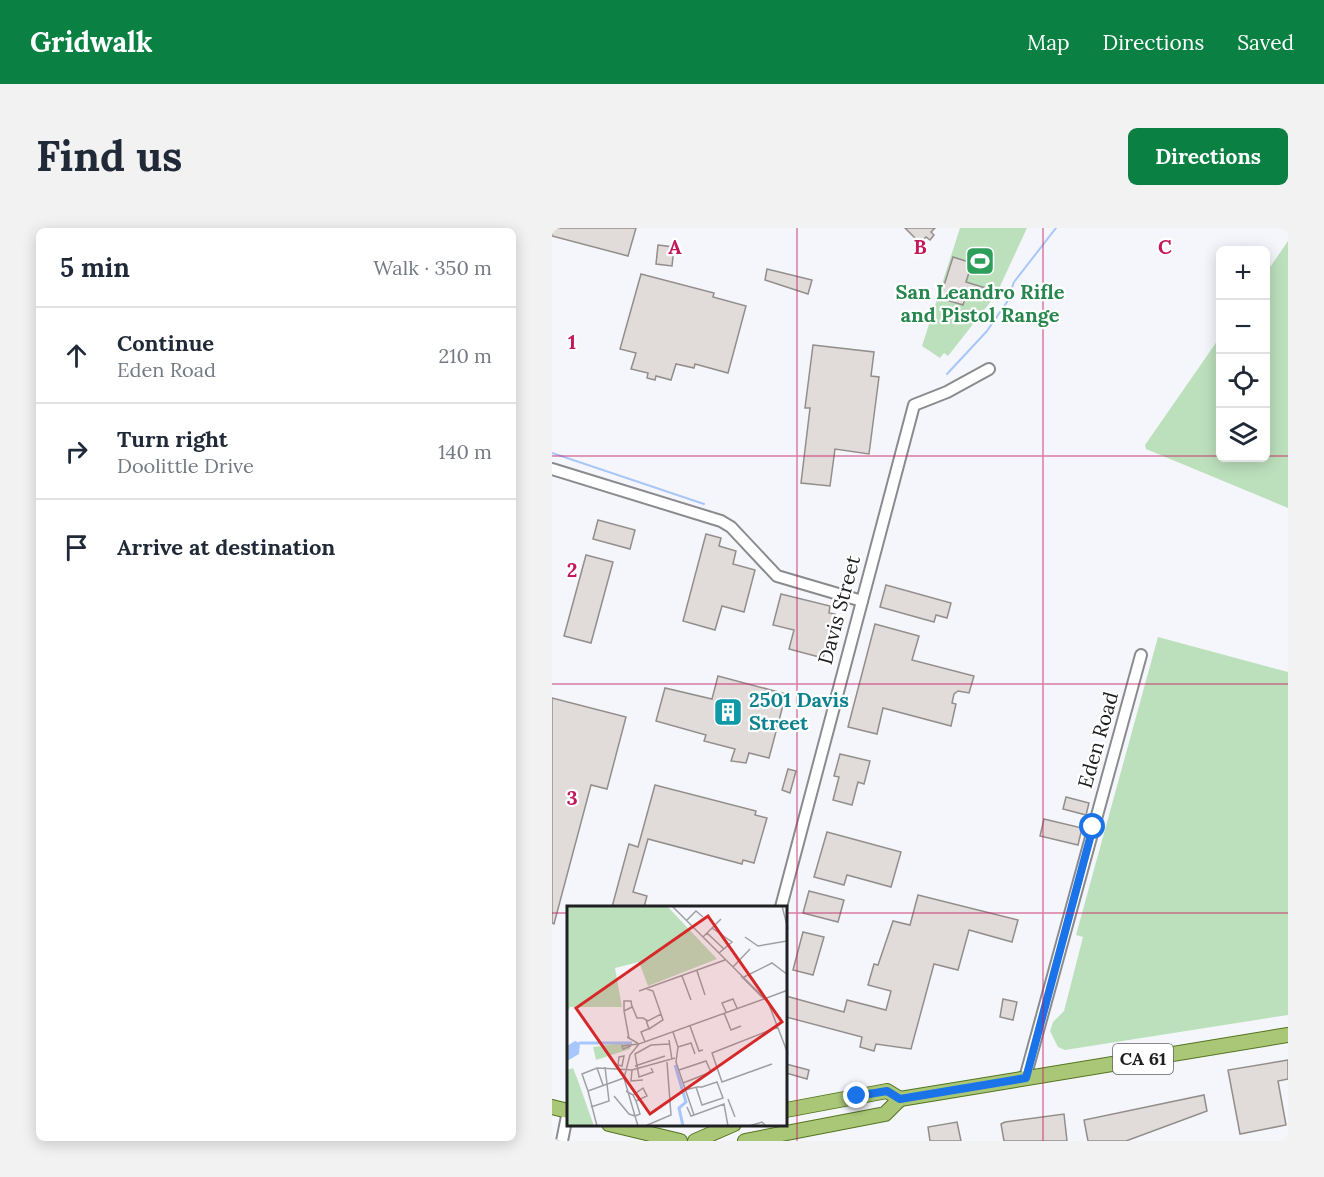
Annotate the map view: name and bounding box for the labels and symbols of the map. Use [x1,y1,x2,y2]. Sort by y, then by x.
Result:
text: A [668,234,682,259]
text: B [913,234,927,259]
text: C [1158,234,1172,259]
sports icon: San Leandro Rifle and Pistol Range [964,245,996,277]
place label: San Leandro Rifle and Pistol Range [896,279,1065,327]
text: 1 [568,329,576,354]
street label: Davis Street [812,552,865,667]
text: 2 [567,557,577,582]
place label: 2501 Davis Street [749,687,849,735]
street label: Eden Road [1072,689,1123,791]
building icon: 2501 Davis Street [712,696,744,728]
text: 3 [566,785,578,810]
route start [1079,813,1105,839]
inset map [567,906,788,1126]
road number: CA 61 [1113,1044,1173,1074]
route end [843,1082,869,1108]

